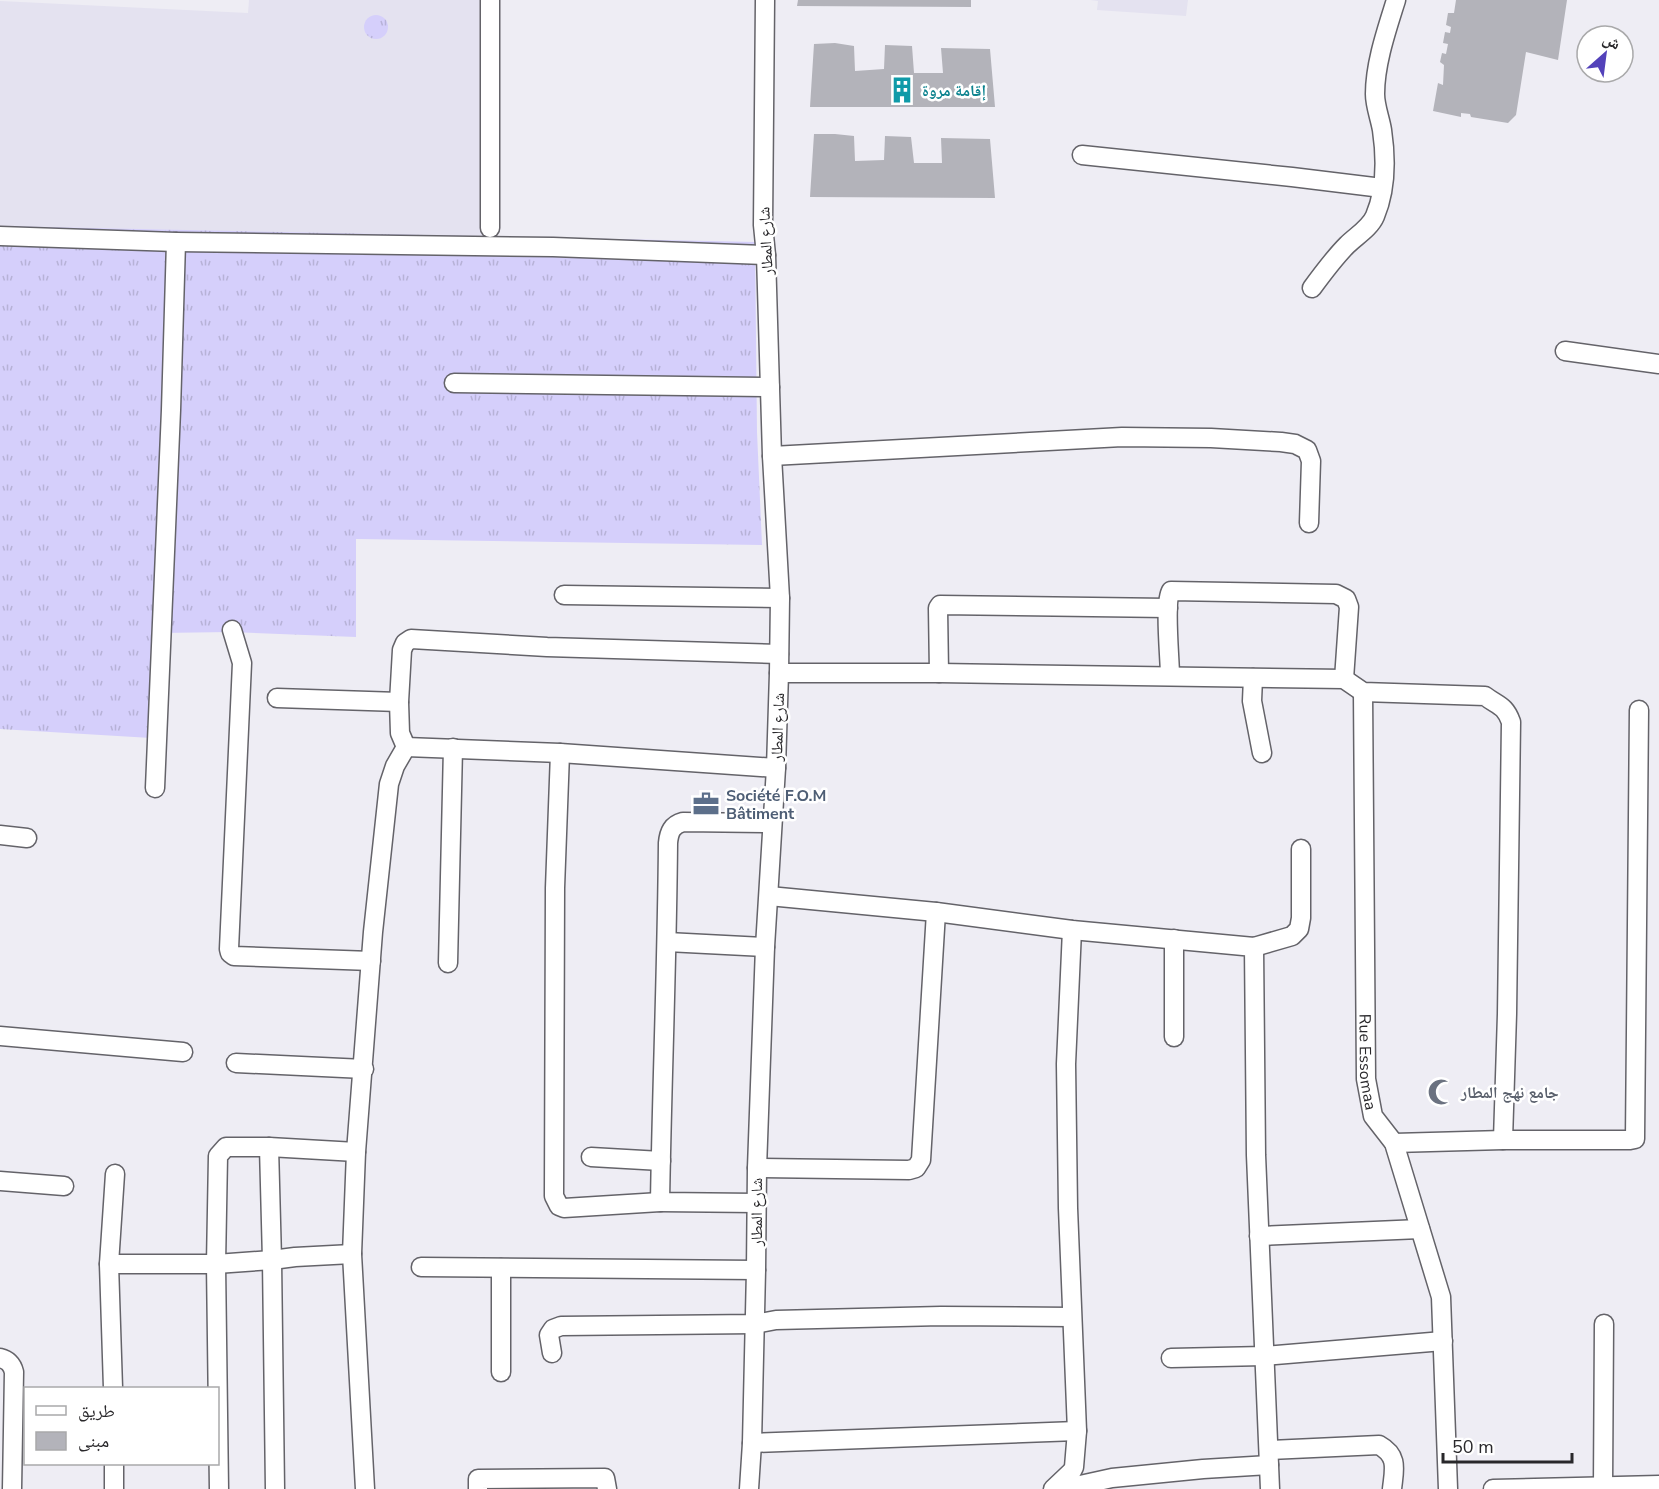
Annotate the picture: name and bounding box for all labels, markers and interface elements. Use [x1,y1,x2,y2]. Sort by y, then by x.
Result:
north arrow [1575,24,1635,84]
text: ش [1599,28,1624,55]
building icon: إقامة مروة [887,75,917,105]
place label: إقامة مروة [922,80,986,102]
street label: شارع المطار [753,206,779,277]
street label: شارع المطار [766,692,790,763]
place label: Société F.O.M Bâtiment [726,785,826,825]
office icon: Société F.O.M Bâtiment [691,789,721,819]
street label: Rue Essomaa [1353,1014,1382,1112]
mosque icon: جامع نهج المطار [1426,1077,1456,1107]
place label: جامع نهج المطار [1460,1082,1559,1104]
street label: شارع المطار [746,1178,768,1247]
legend [24,1387,219,1465]
text: طريق [78,1399,115,1423]
scale bar [1443,1426,1572,1464]
text: مبنى [78,1429,109,1453]
text: 50 m [1452,1435,1494,1459]

